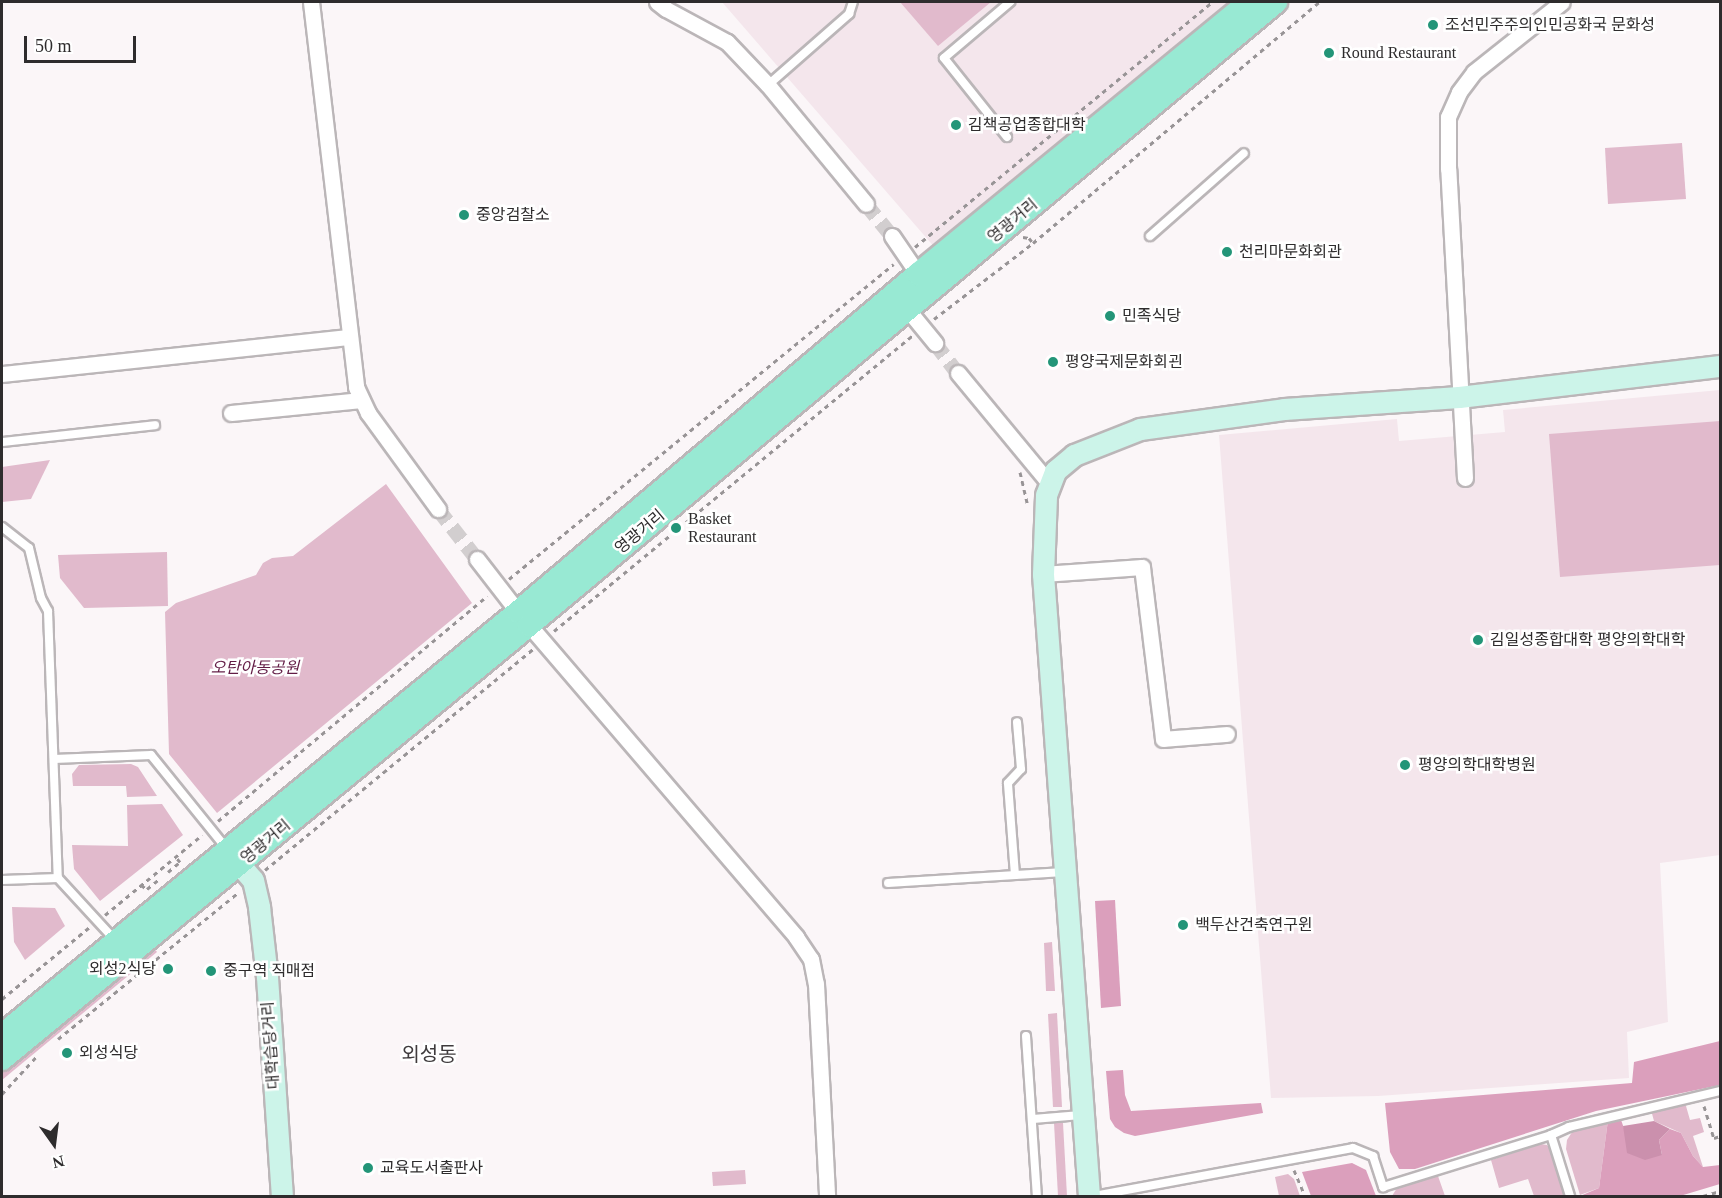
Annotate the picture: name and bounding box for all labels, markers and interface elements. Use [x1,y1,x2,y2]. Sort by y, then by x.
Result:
place label: 조선민주주의인민공화국 문화성 [1445,15,1655,35]
marker: 조선민주주의인민공화국 문화성 [1426,18,1440,32]
scale bar [27,24,140,62]
text: 50 m [35,36,72,56]
place label: Round Restaurant [1341,43,1456,63]
marker: Round Restaurant [1322,46,1336,60]
place label: 김책공업종합대학 [968,115,1086,135]
marker: 김책공업종합대학 [949,118,963,132]
street label: 영광거리 [984,195,1042,247]
place label: 중앙검찰소 [476,205,550,225]
marker: 중앙검찰소 [457,208,471,222]
place label: 천리마문화회관 [1239,242,1342,262]
marker: 천리마문화회관 [1220,245,1234,259]
place label: 민족식당 [1122,306,1181,326]
marker: 민족식당 [1103,309,1117,323]
place label: 평양국제문화회괸 [1065,352,1183,372]
marker: 평양국제문화회괸 [1046,355,1060,369]
street label: 영광거리 [611,506,669,558]
place label: Basket Restaurant [688,509,756,547]
marker: Basket Restaurant [669,521,683,535]
place label: 김일성종합대학 평양의학대학 [1490,630,1685,650]
marker: 김일성종합대학 평양의학대학 [1471,633,1485,647]
park label: 오탄아동공원 [211,658,299,678]
place label: 평양의학대학병원 [1418,755,1536,775]
marker: 평양의학대학병원 [1396,756,1414,774]
street label: 영광거리 [237,816,295,868]
place label: 백두산건축연구윈 [1195,915,1313,935]
marker: 백두산건축연구윈 [1176,918,1190,932]
place label: 외성2식당 [89,959,156,979]
place label: 중구역 직매점 [223,961,315,981]
marker: 외성2식당 [161,962,175,976]
marker: 중구역 직매점 [204,964,218,978]
street label: 대학습당거리 [258,1000,284,1090]
district label: 외성동 [401,1042,457,1066]
place label: 외성식당 [79,1043,138,1063]
marker: 외성식당 [60,1046,74,1060]
north arrow [24,1114,84,1174]
text: N [51,1152,66,1172]
place label: 교육도서출판사 [380,1158,483,1178]
marker: 교육도서출판사 [361,1161,375,1175]

